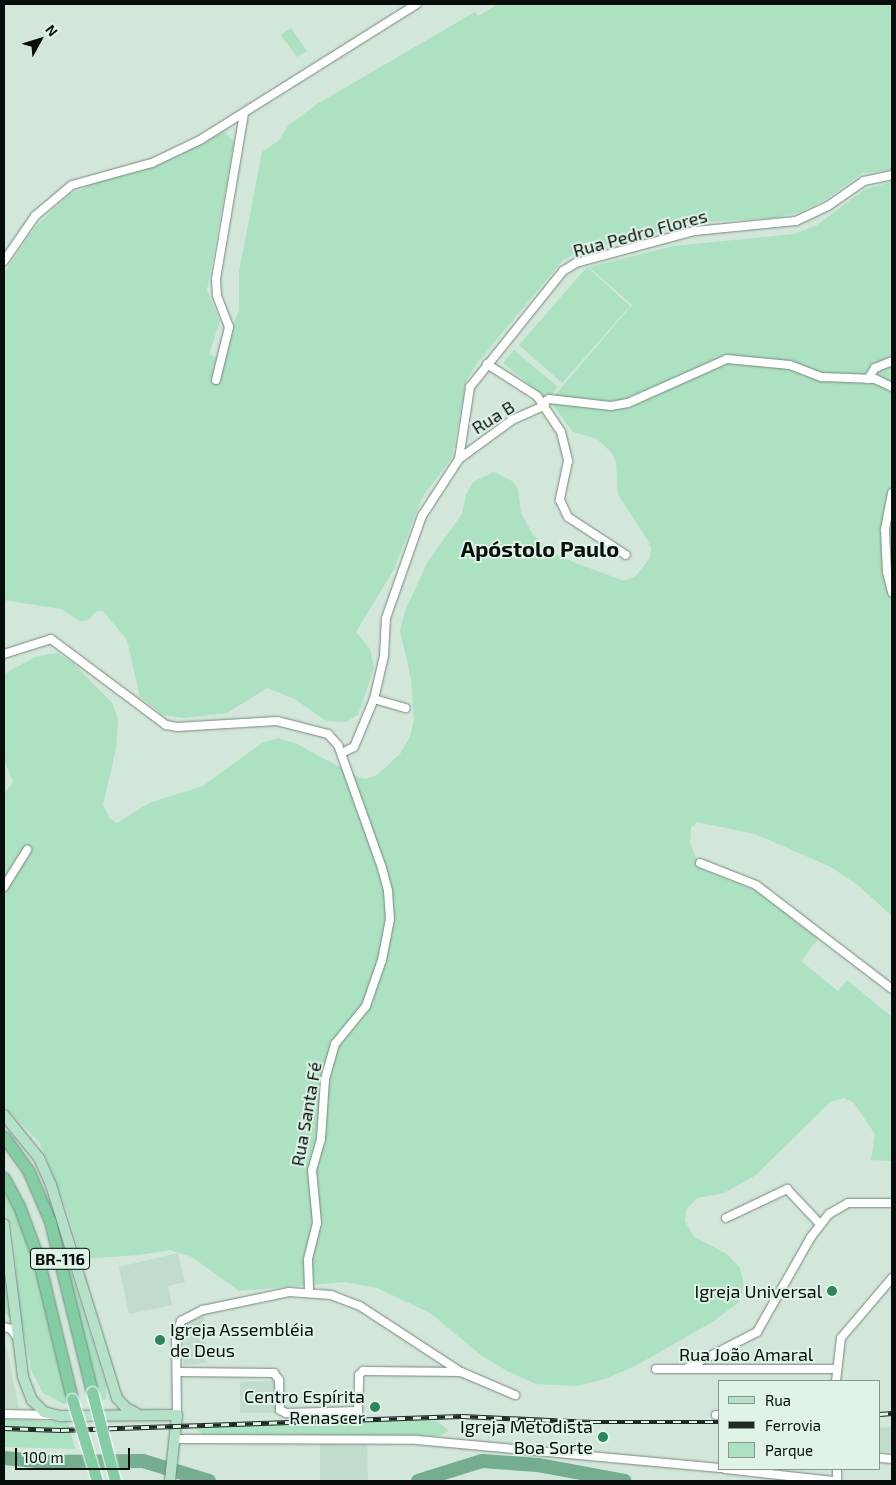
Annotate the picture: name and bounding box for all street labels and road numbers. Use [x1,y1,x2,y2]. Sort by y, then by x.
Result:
street label: Rua Pedro Flores [571,205,709,261]
street label: Rua B [468,396,518,438]
street label: Rua Santa Fé [286,1060,326,1168]
road number: BR-116 [30,1246,90,1272]
street label: Rua João Amaral [678,1343,814,1365]

